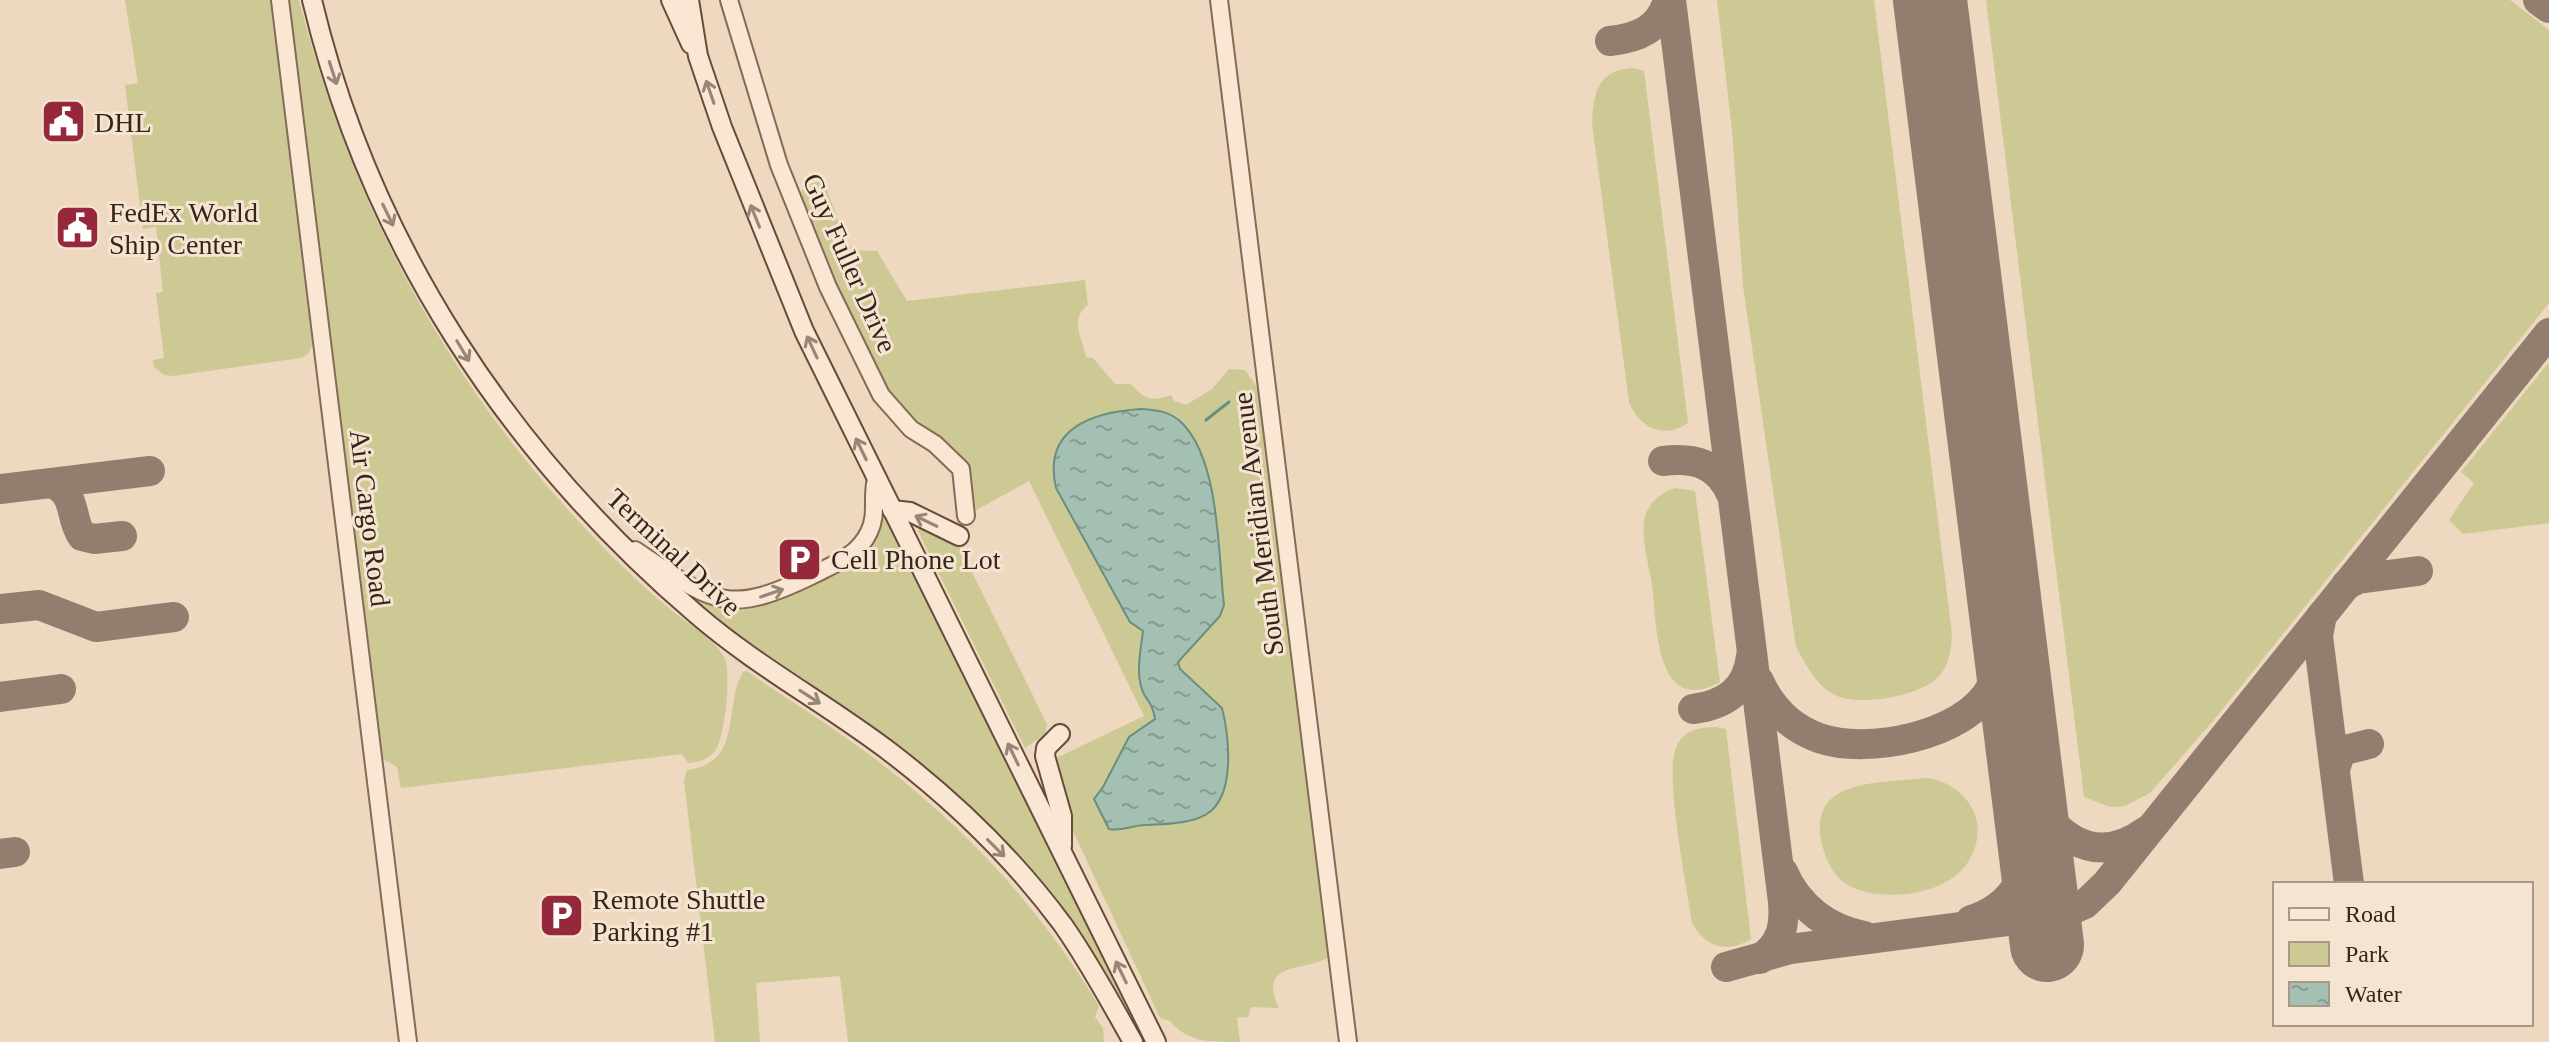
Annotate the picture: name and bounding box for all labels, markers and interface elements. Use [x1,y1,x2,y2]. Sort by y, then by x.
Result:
one-way arrow [326,60,341,85]
one-way arrow [701,80,716,105]
public building icon: DHL [39,98,87,146]
place label: DHL [94,107,152,138]
street label: Guy Fuller Drive [797,169,903,357]
place label: FedEx World Ship Center [109,197,258,260]
one-way arrow [381,203,396,227]
public building icon: FedEx World Ship Center [54,204,102,252]
one-way arrow [747,204,761,229]
one-way arrow [804,336,819,360]
one-way arrow [455,339,471,362]
street label: South Meridian Avenue [1226,390,1290,658]
street label: Air Cargo Road [344,428,396,608]
one-way arrow [853,437,868,461]
street label: Terminal Drive [601,482,747,622]
one-way arrow [914,513,938,528]
parking icon: Cell Phone Lot [776,535,824,583]
place label: Cell Phone Lot [831,544,1001,575]
one-way arrow [759,585,784,600]
one-way arrow [798,689,821,705]
one-way arrow [1004,743,1020,767]
one-way arrow [986,838,1005,857]
legend [2273,882,2533,1026]
place label: Remote Shuttle Parking #1 [592,884,765,947]
parking icon: Remote Shuttle Parking #1 [537,891,585,939]
text: Road [2345,901,2396,927]
text: Park [2345,941,2389,967]
one-way arrow [1113,961,1128,985]
text: Water [2345,981,2402,1007]

